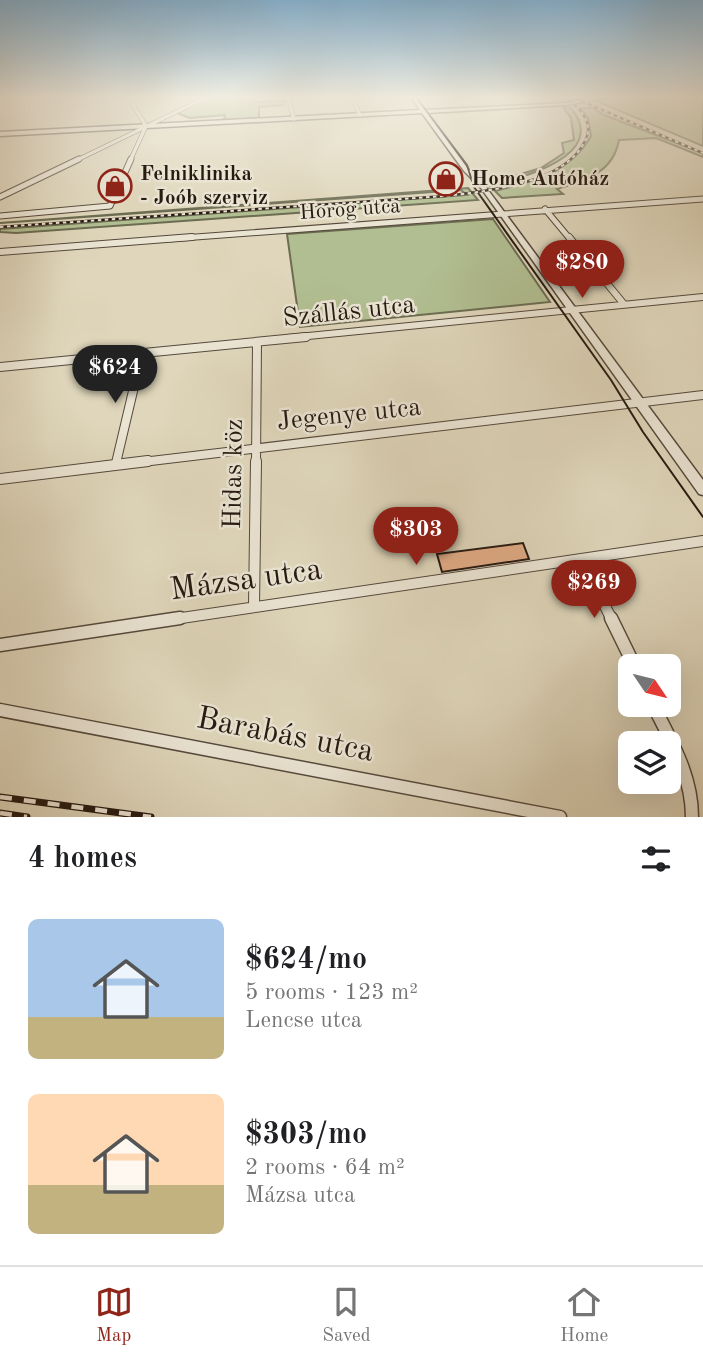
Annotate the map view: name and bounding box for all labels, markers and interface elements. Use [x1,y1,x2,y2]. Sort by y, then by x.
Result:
shop icon: Home Autóház [427,160,465,198]
place label: Felniklinika - Joób szerviz [140,164,268,209]
shop icon: Felniklinika - Joób szerviz [96,167,134,205]
place label: Home Autóház [471,169,609,190]
street label: Horog utca [299,196,401,224]
pin: $280 [541,240,623,300]
text: $280 [555,251,609,274]
street label: Szállás utca [281,292,417,332]
pin: $624 [74,346,156,405]
text: $624 [88,356,142,379]
street label: Jegenye utca [276,394,423,436]
street label: Hidas köz [220,419,248,529]
pin: $303 [375,508,457,567]
text: $303 [389,518,443,541]
street label: Mázsa utca [168,554,324,608]
pin: $269 [553,560,635,620]
text: $269 [567,571,621,594]
north arrow [618,654,681,718]
map controls [618,654,681,794]
street label: Barabás utca [194,703,377,769]
button: layers [618,731,681,794]
icon: filters [637,840,675,878]
text: 4 homes [28,844,137,874]
text: $624/mo [245,945,367,975]
icon: home [84,947,168,1031]
text: 5 rooms · 123 m² [245,981,418,1004]
text: Lencse utca [245,1009,362,1032]
text: $303/mo [245,1120,367,1150]
icon: home [84,1122,168,1206]
text: 2 rooms · 64 m² [245,1156,405,1179]
text: Mázsa utca [245,1184,355,1207]
tab: Map [95,1283,133,1348]
tab: Saved [322,1283,371,1348]
tab: Home [560,1283,608,1348]

